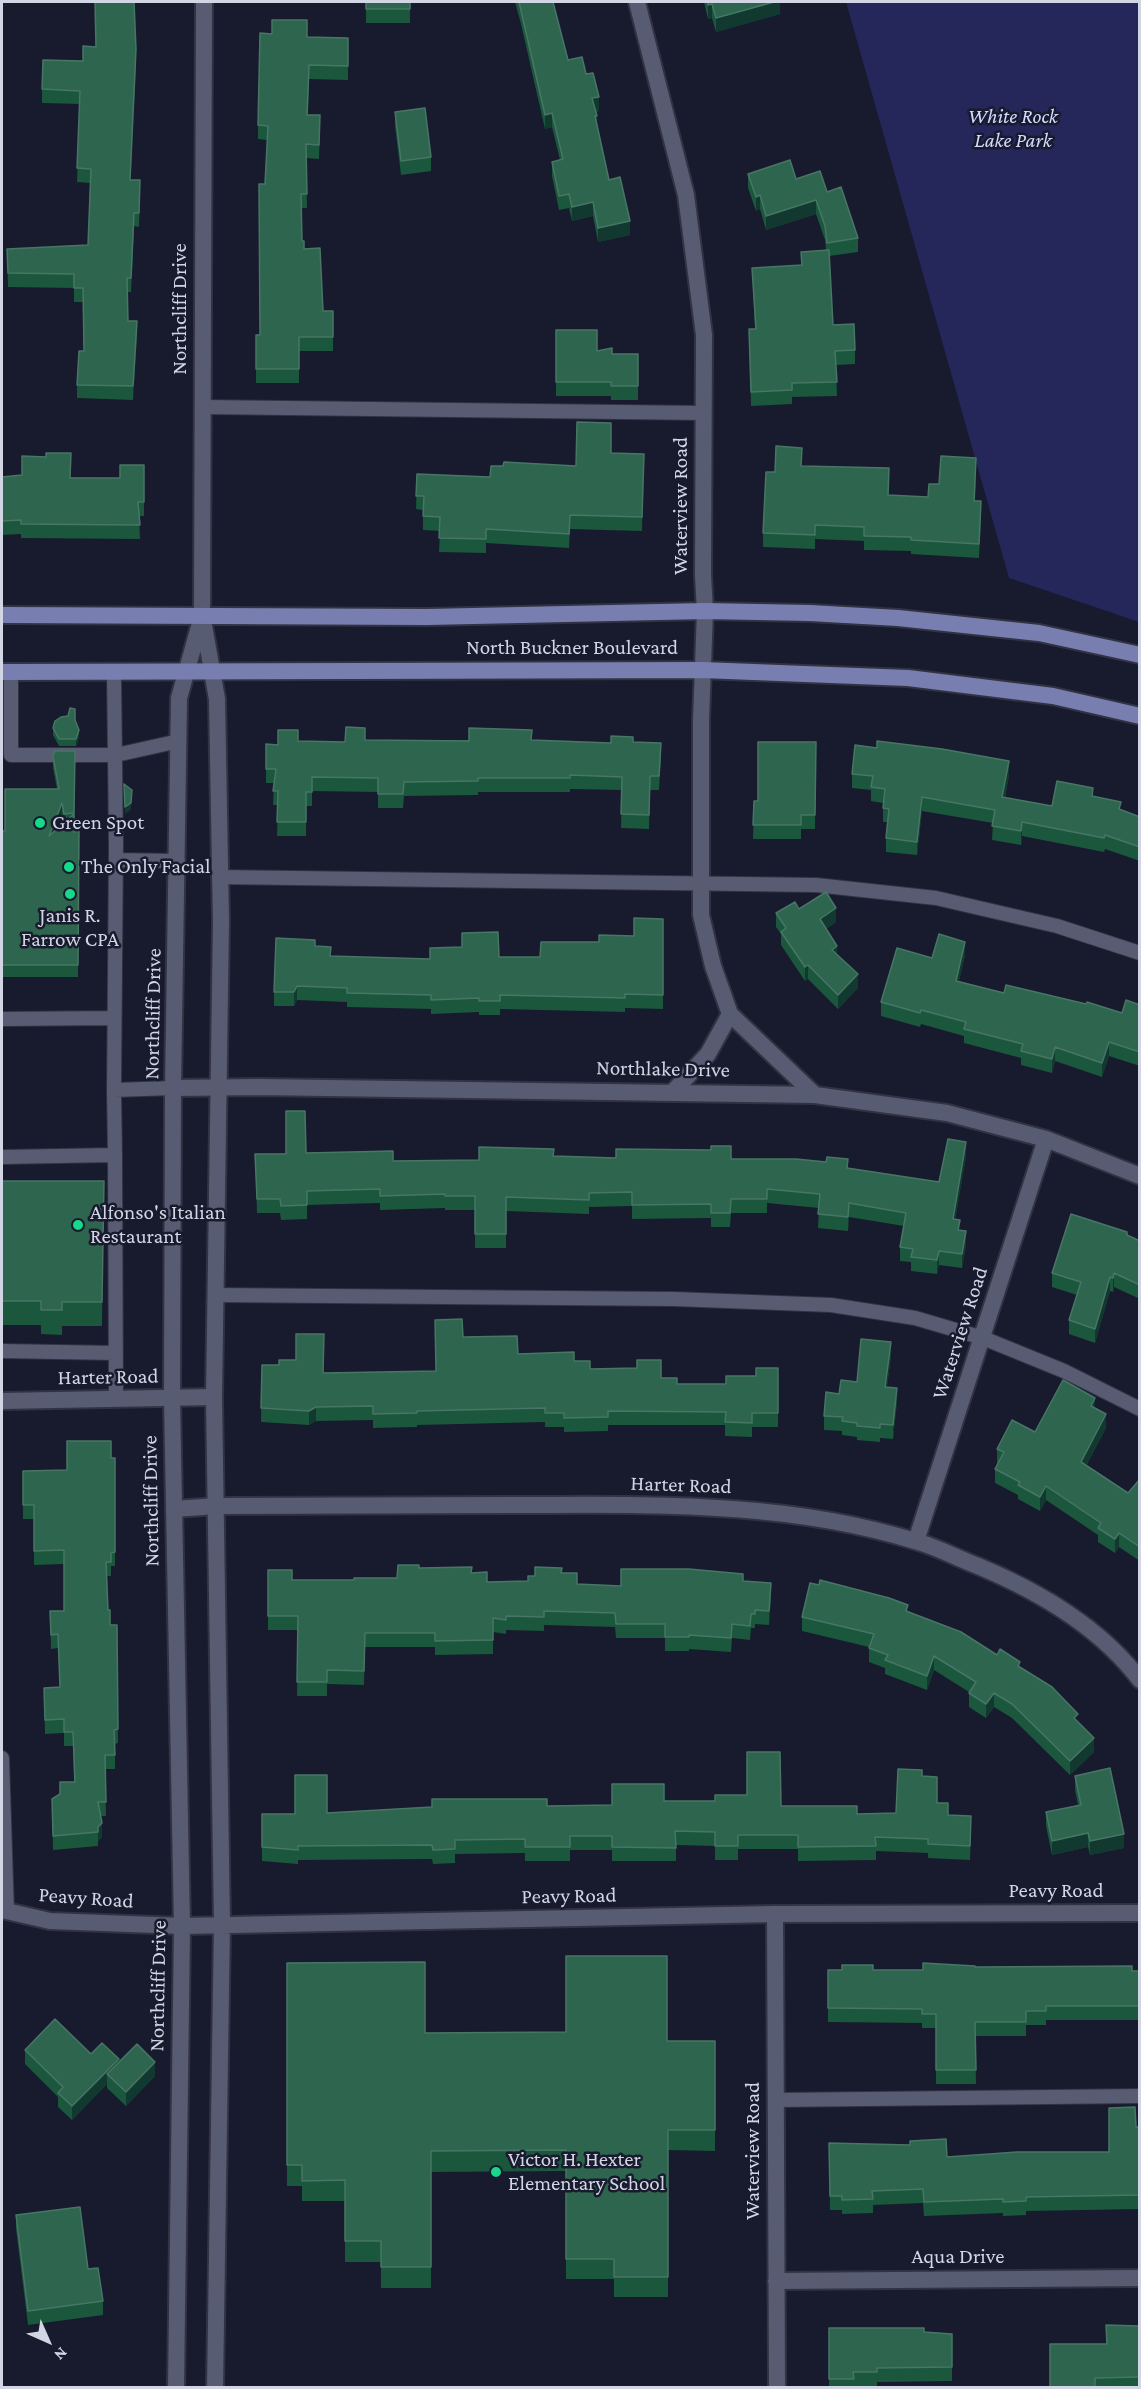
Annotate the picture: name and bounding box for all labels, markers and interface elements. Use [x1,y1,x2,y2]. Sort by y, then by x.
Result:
park label: White Rock Lake Park [968,104,1058,154]
street label: Northcliff Drive [167,243,193,375]
street label: Waterview Road [668,437,694,575]
street label: North Buckner Boulevard [466,635,678,661]
place label: Green Spot [52,810,144,836]
marker: Green Spot [33,816,47,830]
place label: The Only Facial [81,854,210,880]
marker: The Only Facial [62,860,76,874]
marker: Janis R. Farrow CPA [63,887,77,901]
place label: Janis R. Farrow CPA [21,903,119,953]
street label: Northcliff Drive [139,948,167,1080]
street label: Northlake Drive [596,1055,730,1083]
place label: Alfonso's Italian Restaurant [90,1200,226,1250]
marker: Alfonso's Italian Restaurant [71,1218,85,1232]
street label: Waterview Road [927,1264,993,1402]
street label: Harter Road [57,1364,159,1390]
street label: Northcliff Drive [137,1435,165,1567]
street label: Harter Road [630,1471,732,1499]
street label: Peavy Road [1008,1878,1104,1904]
street label: Peavy Road [38,1882,134,1914]
street label: Peavy Road [521,1883,617,1909]
street label: Northcliff Drive [144,1920,172,2052]
street label: Waterview Road [740,2082,766,2220]
place label: Victor H. Hexter Elementary School [508,2147,665,2197]
marker: Victor H. Hexter Elementary School [489,2165,503,2179]
street label: Aqua Drive [911,2244,1005,2270]
north arrow [18,2311,78,2371]
text: N [51,2344,71,2364]

